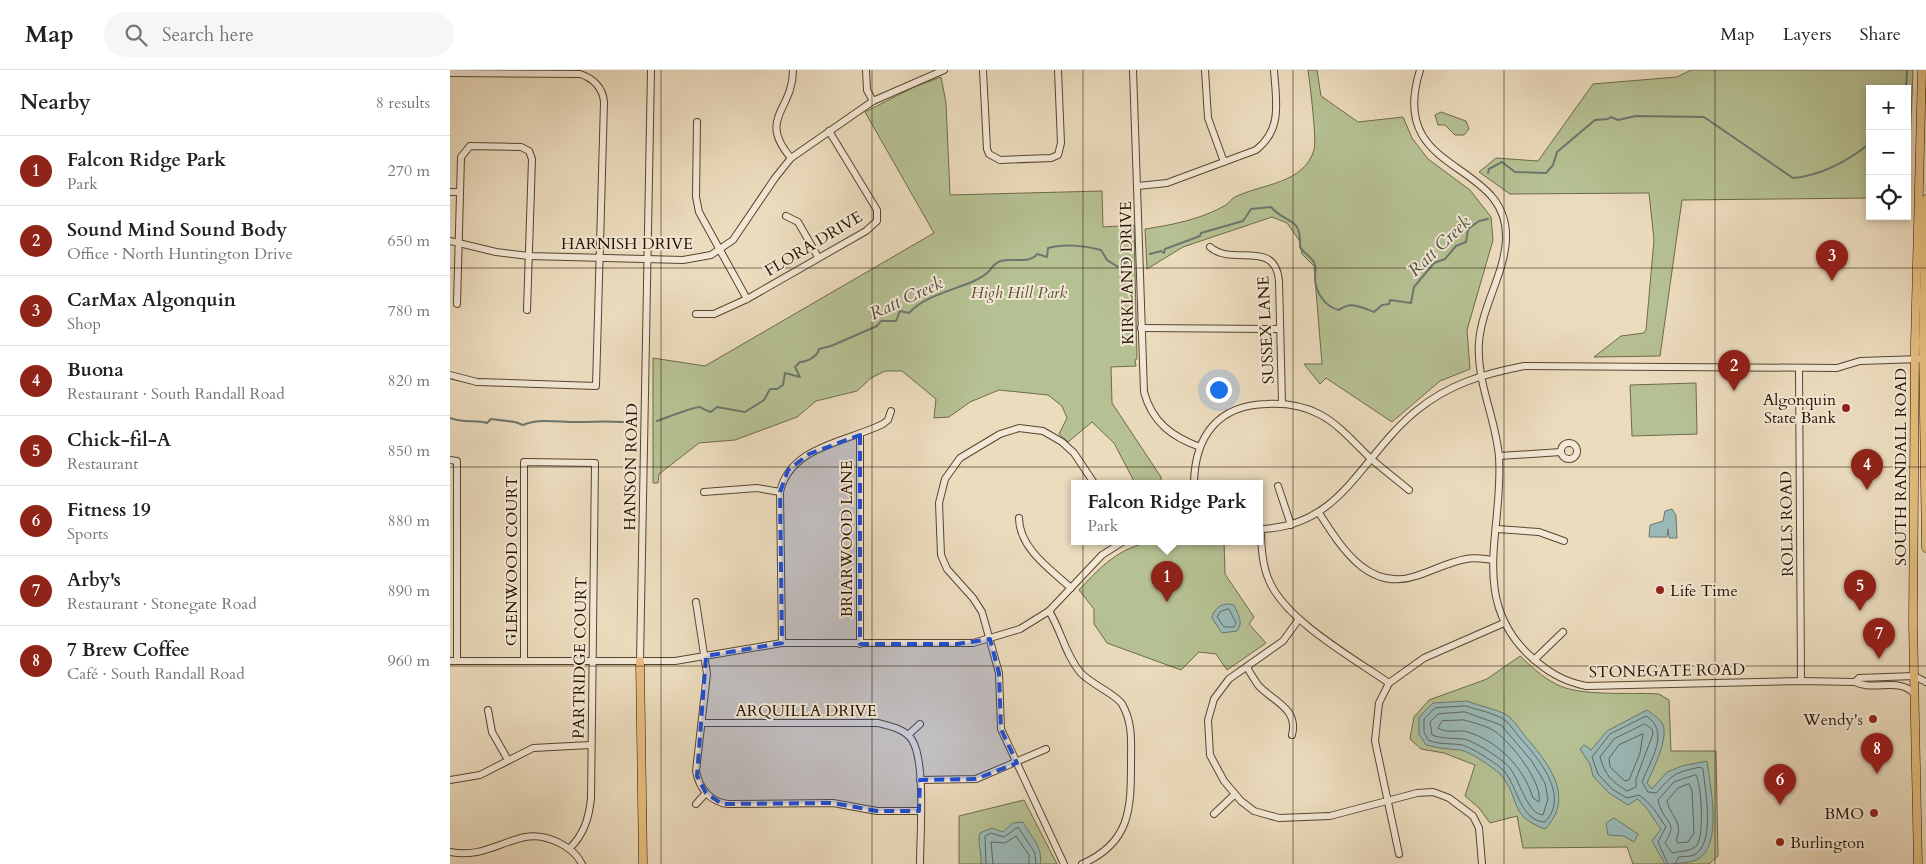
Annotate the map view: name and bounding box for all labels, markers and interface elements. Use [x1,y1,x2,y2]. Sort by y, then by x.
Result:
search box [104,12,454,57]
text: Map [25,18,74,51]
icon: search [122,21,150,49]
text: Search here [162,22,254,48]
text: Map [1720,22,1755,47]
text: Layers [1783,22,1832,47]
text: Share [1860,22,1901,47]
map controls [1866,85,1911,220]
button: + [1866,85,1911,130]
text: Nearby [20,88,91,117]
text: 8 results [376,92,430,114]
button: − [1866,130,1911,175]
text: Falcon Ridge Park [67,147,226,173]
text: 1 [32,160,40,182]
text: 270 m [388,160,430,182]
text: Park [67,173,98,195]
button: locate [1866,175,1911,220]
street label: KIRKLAND DRIVE [1115,201,1139,345]
street label: FLORA DRIVE [760,206,867,282]
water label: Ratt Creek [1402,210,1476,283]
text: Sound Mind Sound Body [67,217,287,243]
text: 2 [32,230,40,252]
text: 650 m [388,230,430,252]
street label: HARNISH DRIVE [561,233,693,255]
pin: 3 [1816,240,1848,281]
text: Office · North Huntington Drive [67,243,293,265]
water label: Ratt Creek [865,271,947,326]
street label: SUSSEX LANE [1252,275,1280,385]
park label: High Hill Park [971,282,1067,304]
text: CarMax Algonquin [67,287,236,313]
text: 3 [32,300,40,322]
text: 780 m [388,300,430,322]
text: Shop [67,313,101,335]
pin: 2 [1718,350,1750,391]
text: Buona [67,357,124,383]
street label: SOUTH RANDALL ROAD [1890,368,1912,566]
text: 4 [32,370,40,392]
text: 820 m [388,370,430,392]
your location [1206,377,1232,403]
text: Restaurant · South Randall Road [67,383,285,405]
place label: Algonquin State Bank [1763,389,1836,429]
marker: Algonquin State Bank [1840,402,1852,414]
street label: HANSON ROAD [619,403,643,531]
text: Chick-fil-A [67,427,171,453]
text: 5 [32,440,40,462]
text: 850 m [388,440,430,462]
pin: 4 [1851,449,1883,490]
text: Restaurant [67,453,138,475]
street label: BRIARWOOD LANE [836,460,858,618]
street label: ROLLS ROAD [1775,471,1799,577]
street label: GLENWOOD COURT [501,476,523,646]
popup [1071,480,1263,545]
text: Falcon Ridge Park [1087,489,1247,515]
text: Fitness 19 [67,497,151,523]
text: 6 [32,510,40,532]
text: 880 m [388,510,430,532]
text: Park [1087,515,1118,537]
text: Sports [67,523,108,545]
pin: 1 [1151,561,1183,602]
text: Arby's [67,567,121,593]
pin: 5 [1844,570,1876,611]
street label: PARTRIDGE COURT [568,577,592,739]
text: 7 [32,580,40,602]
text: 890 m [388,580,430,602]
place label: Life Time [1670,580,1738,602]
marker: Life Time [1654,584,1666,596]
text: Restaurant · Stonegate Road [67,593,257,615]
pin: 7 [1863,618,1895,659]
text: 7 Brew Coffee [67,637,190,663]
text: 8 [32,650,40,672]
text: 960 m [388,650,430,672]
street label: STONEGATE ROAD [1589,659,1745,683]
text: Café · South Randall Road [67,663,245,685]
street label: ARQUILLA DRIVE [735,700,877,722]
place label: Wendy's [1802,709,1863,731]
marker: Wendy's [1867,713,1879,725]
pin: 8 [1861,733,1893,774]
pin: 6 [1764,764,1796,805]
place label: BMO [1824,803,1864,825]
marker: BMO [1868,807,1880,819]
place label: Burlington [1790,832,1865,854]
marker: Burlington [1774,836,1786,848]

